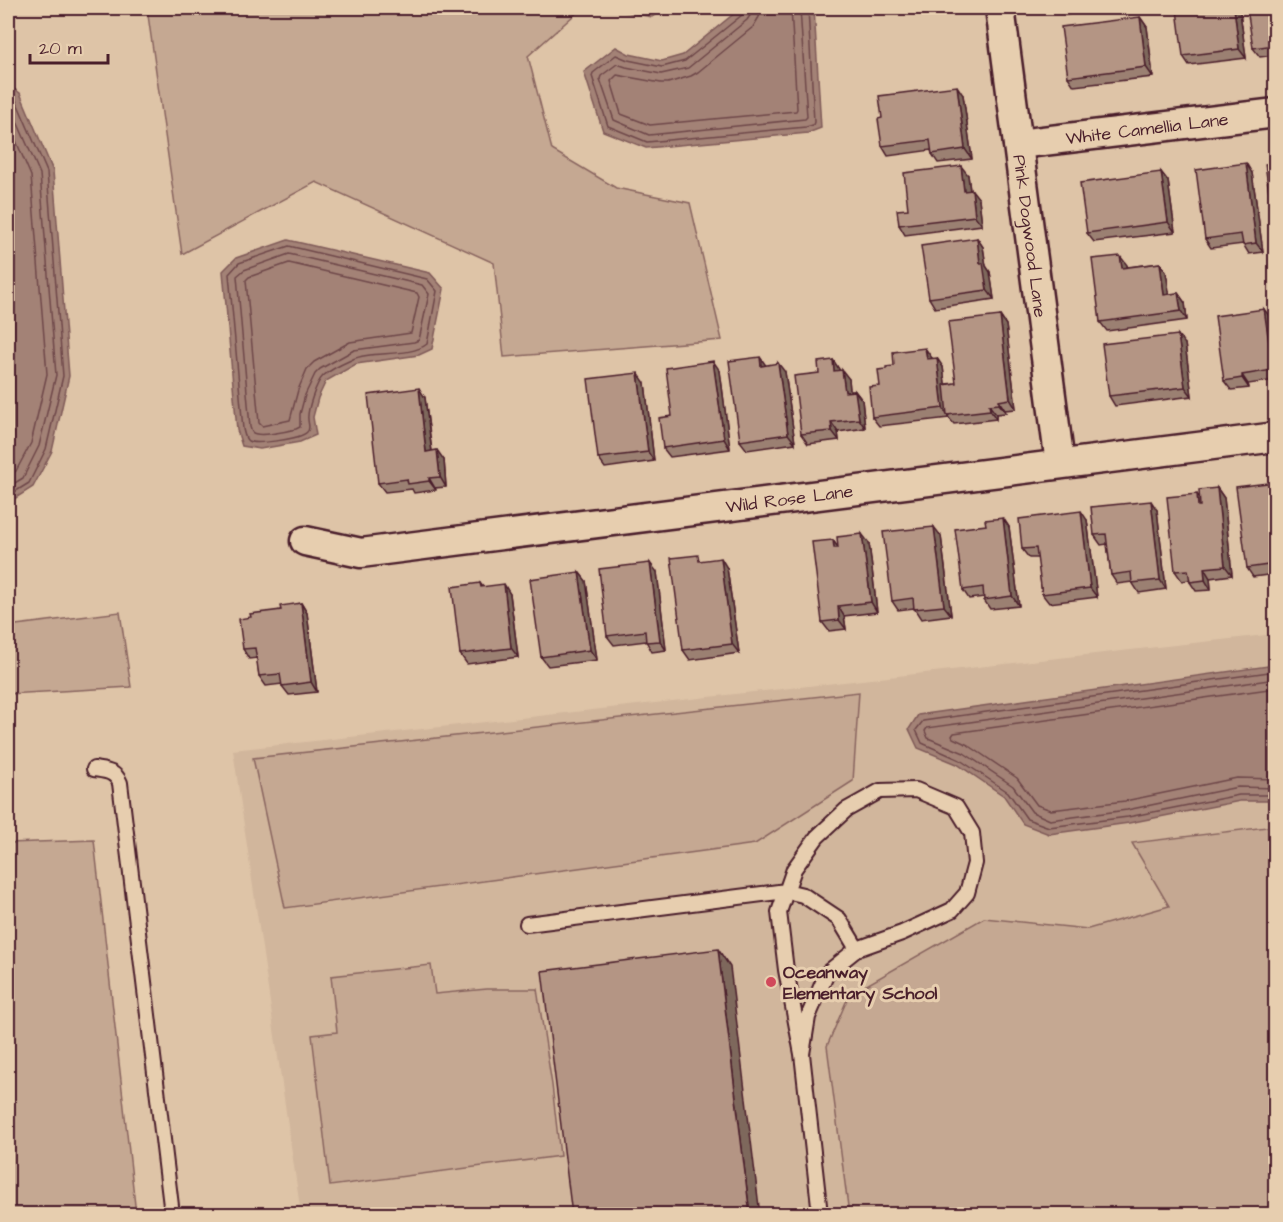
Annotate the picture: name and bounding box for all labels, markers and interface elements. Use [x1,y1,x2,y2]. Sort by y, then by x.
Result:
scale bar [30,27,108,65]
text: 20 m [39,36,82,61]
street label: White Camellia Lane [1064,107,1230,151]
street label: Pink Dogwood Lane [1006,153,1053,319]
street label: Wild Rose Lane [724,479,855,520]
place label: Oceanway Elementary School [783,960,938,1007]
marker: Oceanway Elementary School [764,975,778,989]

